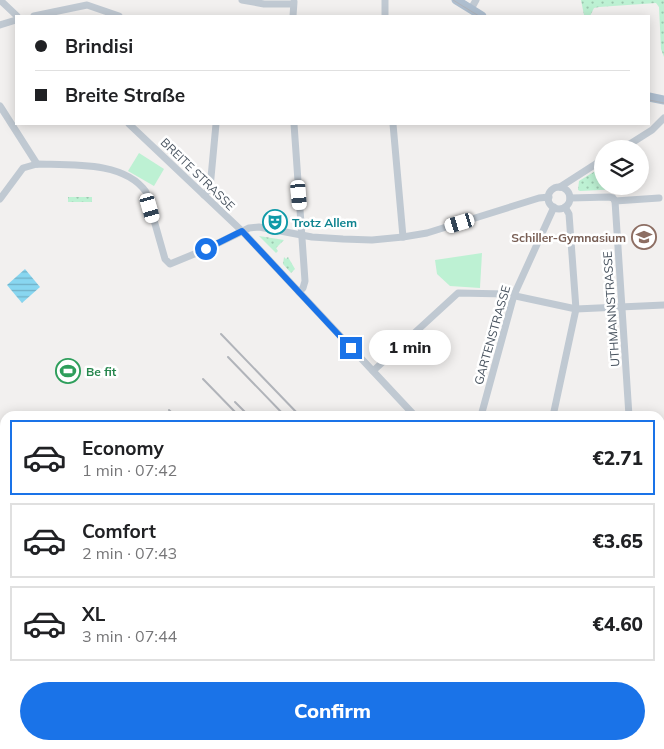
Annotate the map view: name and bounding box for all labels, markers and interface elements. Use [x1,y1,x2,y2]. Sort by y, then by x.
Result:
text: Brindisi [65,34,133,58]
text: Breite Straße [65,83,185,107]
street label: BREITE STRASSE [158,135,238,213]
map controls [594,140,649,195]
button: layers [594,140,649,195]
car [290,179,307,211]
car [138,192,161,224]
theatre icon: Trotz Allem [262,209,288,235]
car [443,211,476,235]
place label: Trotz Allem [292,215,357,230]
school or university icon: Schiller-Gymnasium [631,224,657,250]
place label: Schiller-Gymnasium [511,230,626,245]
route start [195,238,217,260]
street label: UTHMANNSTRASSE [599,251,623,367]
street label: GARTENSTRASSE [471,284,513,386]
callout: 1 min [368,330,451,366]
route end [340,337,362,359]
text: 1 min [389,337,431,357]
sports icon: Be fit [55,358,81,384]
place label: Be fit [86,364,117,379]
icon: car [22,435,67,480]
text: Economy [82,436,164,460]
text: €2.71 [592,446,643,470]
text: 1 min · 07:42 [82,460,177,480]
icon: car [22,518,67,563]
text: Comfort [82,519,156,543]
text: €3.65 [592,529,643,553]
text: 2 min · 07:43 [82,543,177,563]
icon: car [22,601,67,646]
text: XL [82,602,105,626]
text: €4.60 [592,612,643,636]
text: 3 min · 07:44 [82,626,177,646]
button: Confirm [20,682,645,740]

